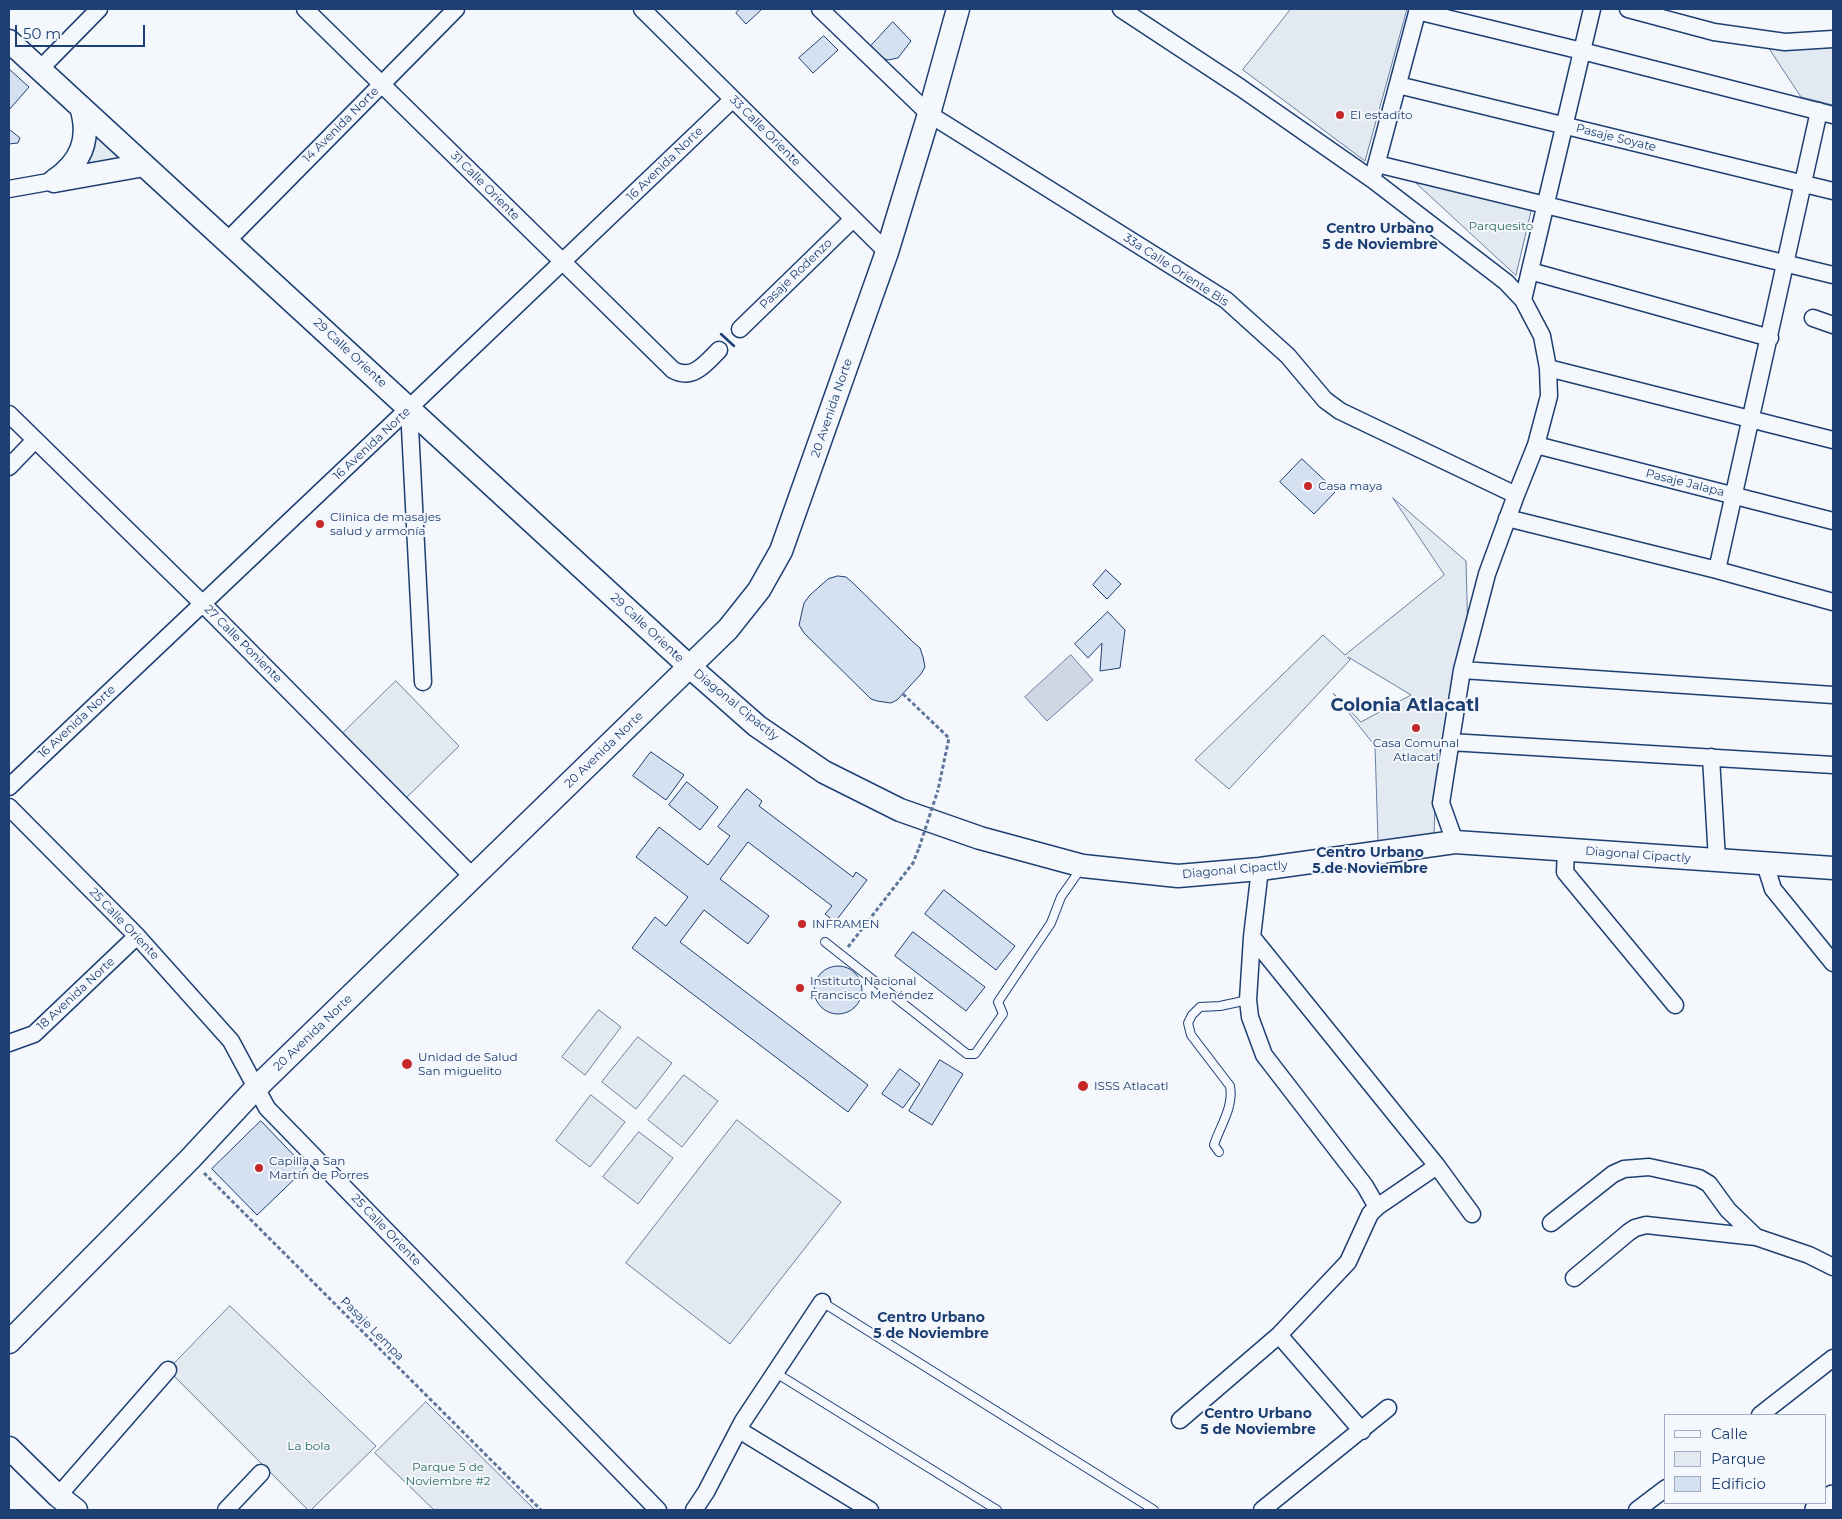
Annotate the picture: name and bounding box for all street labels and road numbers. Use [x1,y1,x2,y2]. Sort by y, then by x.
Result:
street label: 14 Avenida Norte [300,84,382,166]
street label: 33 Calle Oriente [727,93,803,169]
street label: Pasaje Soyate [1574,121,1658,155]
street label: 16 Avenida Norte [624,124,706,204]
street label: 31 Calle Oriente [447,148,523,224]
street label: 33a Calle Oriente Bis [1121,231,1231,309]
street label: Pasaje Rodenzo [757,236,835,312]
street label: 29 Calle Oriente [310,315,390,391]
street label: 20 Avenida Norte [808,357,856,459]
street label: 16 Avenida Norte [330,404,414,484]
street label: Pasaje Jalapa [1644,466,1726,500]
street label: 29 Calle Oriente [607,590,687,666]
street label: 27 Calle Poniente [201,602,285,686]
street label: Diagonal Cipactly [690,666,782,744]
street label: 16 Avenida Norte [35,682,119,762]
street label: 20 Avenida Norte [562,709,646,791]
street label: Diagonal Cipactly [1585,844,1691,866]
street label: Diagonal Cipactly [1182,858,1288,882]
street label: 25 Calle Oriente [86,885,162,963]
street label: 18 Avenida Norte [34,954,118,1034]
street label: 20 Avenida Norte [271,992,355,1074]
street label: 25 Calle Oriente [348,1191,424,1269]
street label: Pasaje Lempa [337,1294,407,1364]

